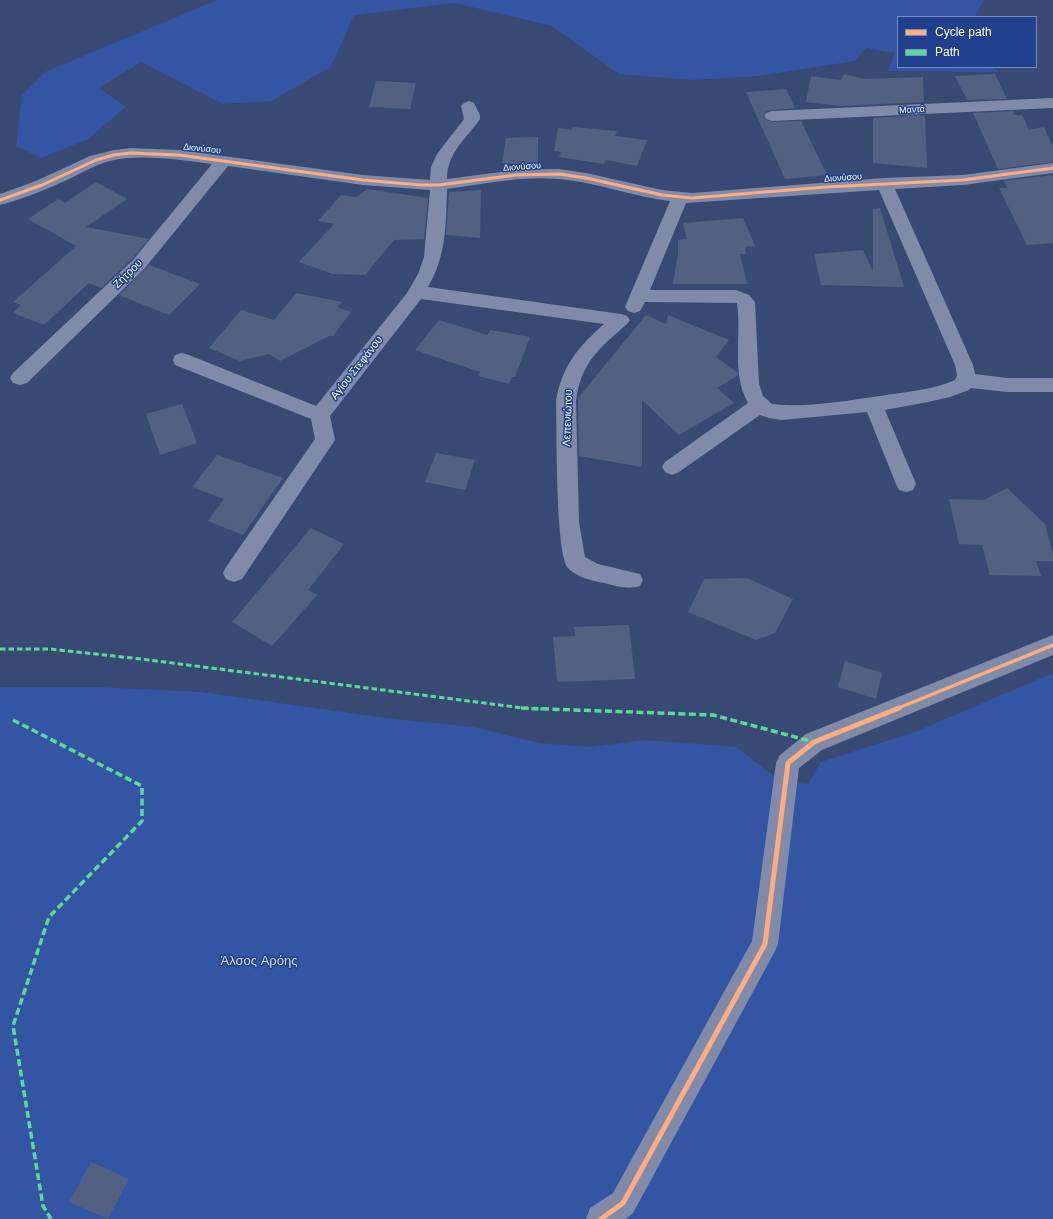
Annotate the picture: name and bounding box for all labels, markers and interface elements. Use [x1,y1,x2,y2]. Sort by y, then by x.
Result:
legend [897,16,1037,68]
text: Cycle path [935,25,992,39]
text: Path [935,45,960,59]
street label: Μαντά [899,104,925,116]
street label: Διονύσου [183,142,221,156]
street label: Διονύσου [503,160,541,174]
street label: Διονύσου [824,171,862,185]
street label: Ζήτρου [111,257,145,291]
street label: Αγίου Στεφάνου [328,334,386,402]
street label: Λεπενιώτου [560,389,576,447]
park label: Άλσος Αρόης [221,953,297,969]

